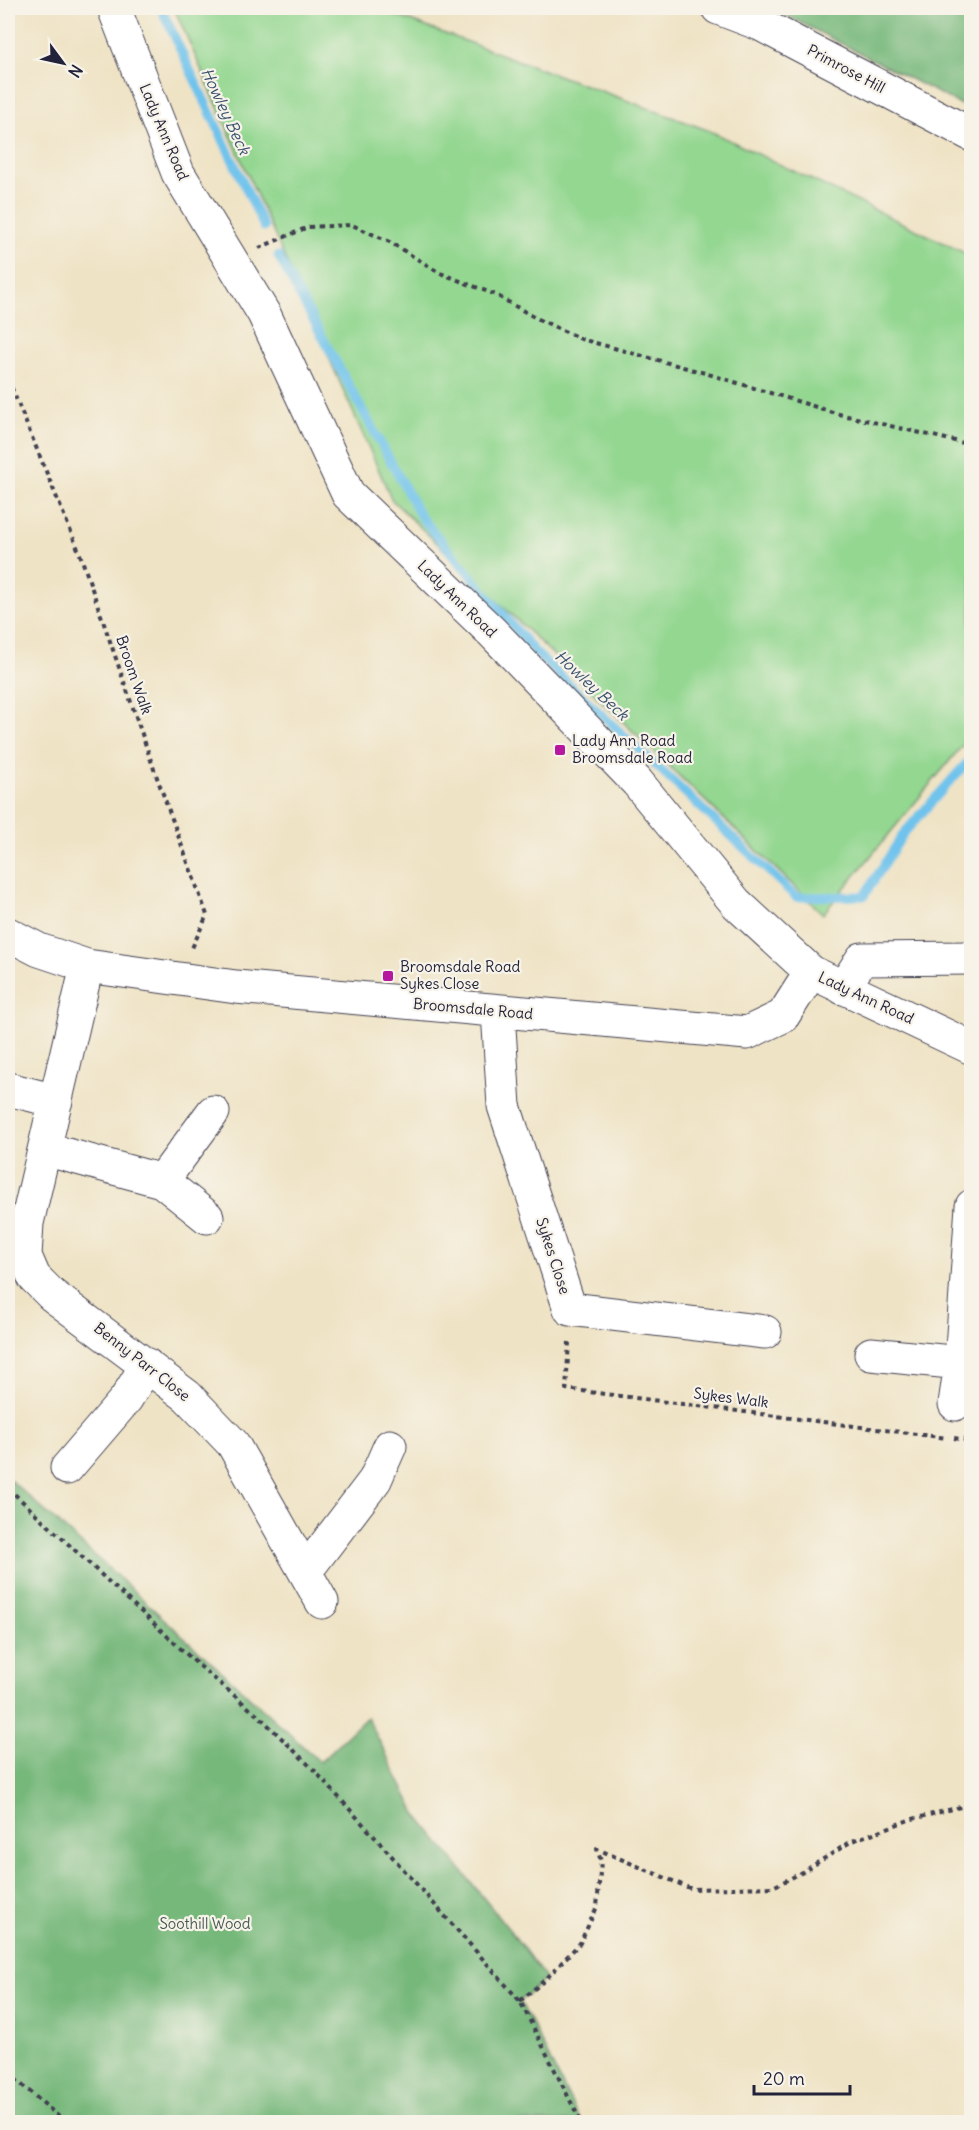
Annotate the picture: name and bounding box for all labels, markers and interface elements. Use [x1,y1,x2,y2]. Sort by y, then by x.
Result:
north arrow [33,33,93,93]
street label: Primrose Hill [804,40,888,97]
text: N [64,61,87,81]
water label: Howley Beck [197,64,256,159]
street label: Lady Ann Road [136,81,193,183]
street label: Lady Ann Road [414,556,501,641]
street label: Broom Walk [112,633,157,717]
water label: Howley Beck [551,646,634,725]
place label: Lady Ann Road Broomsdale Road [572,731,692,767]
marker: Lady Ann Road Broomsdale Road [553,743,567,757]
place label: Broomsdale Road Sykes Close [400,957,520,993]
street label: Lady Ann Road [815,967,917,1028]
marker: Broomsdale Road Sykes Close [381,969,395,983]
street label: Broomsdale Road [412,994,534,1023]
street label: Sykes Close [532,1215,575,1297]
street label: Benny Parr Close [90,1318,194,1405]
street label: Sykes Walk [692,1383,770,1412]
park label: Soothill Wood [159,1914,251,1933]
scale bar [754,2058,850,2096]
text: 20 m [763,2067,805,2090]

